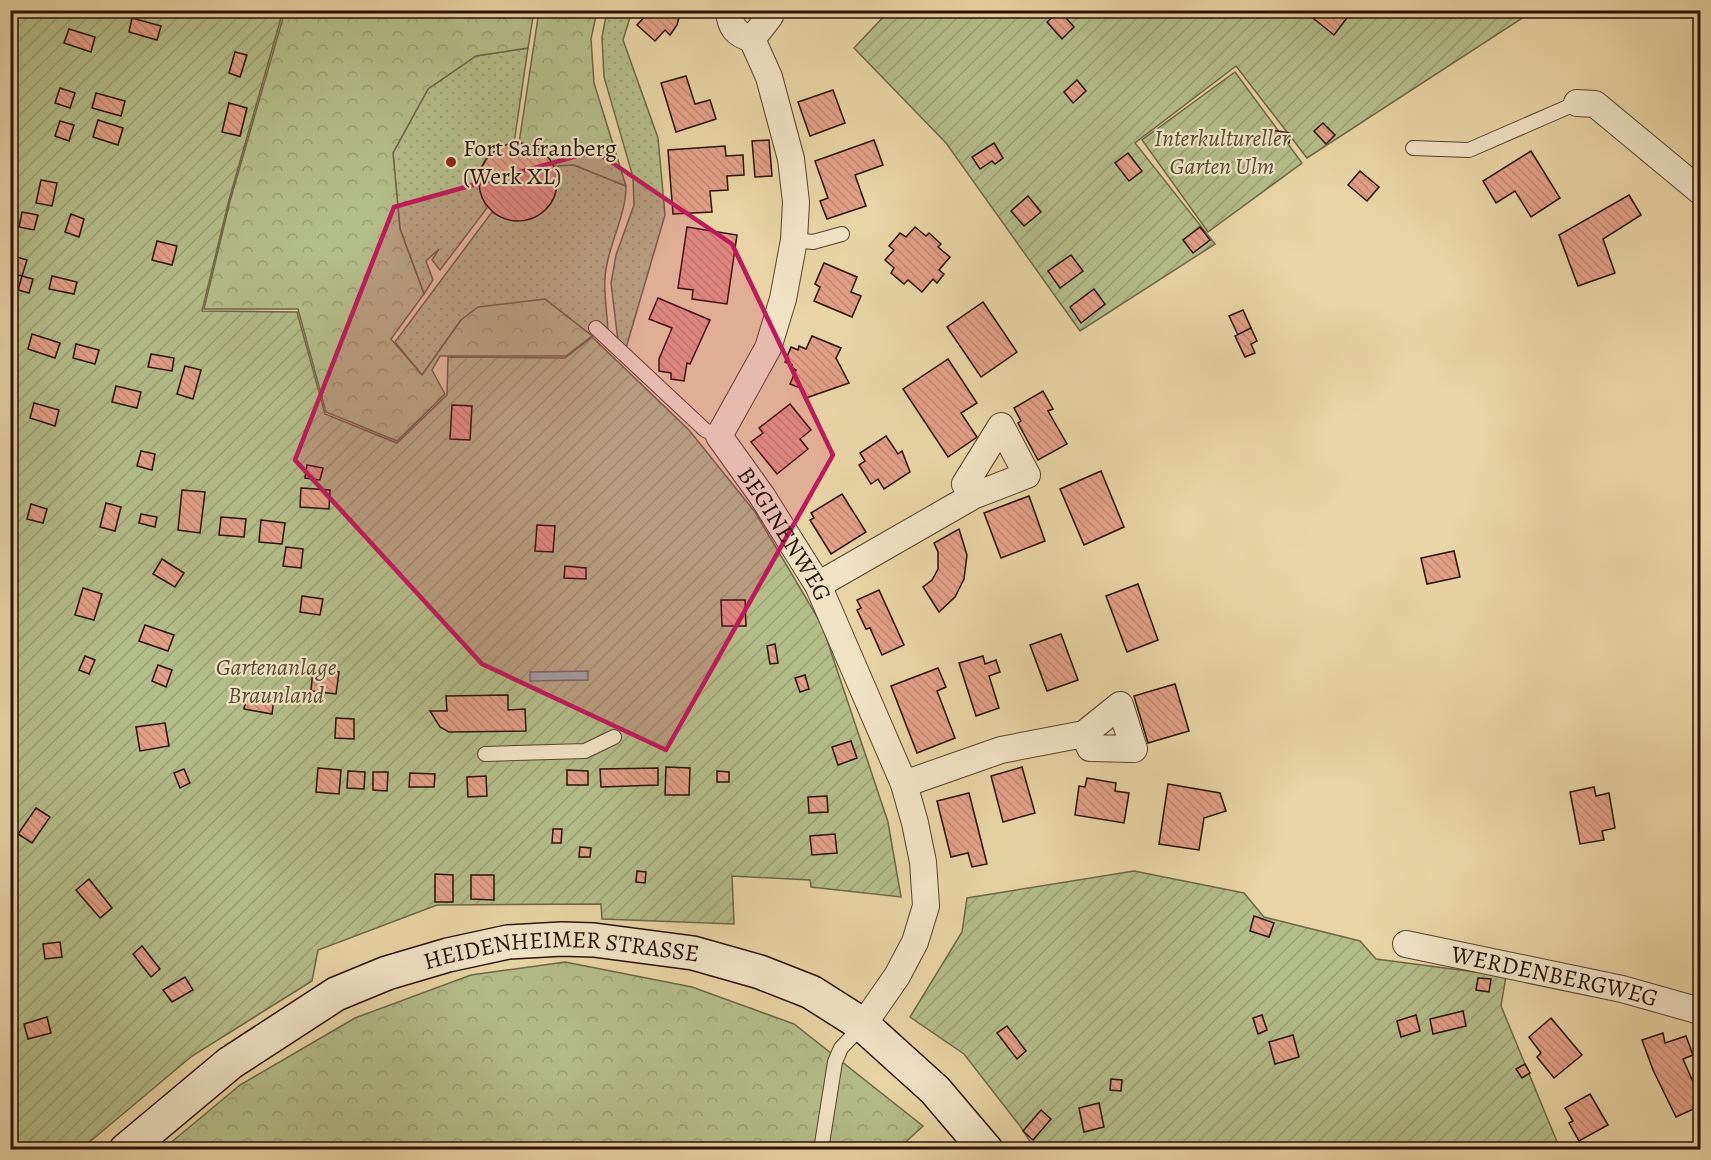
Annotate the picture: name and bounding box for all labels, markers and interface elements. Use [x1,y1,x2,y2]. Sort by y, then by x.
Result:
park label: Interkultureller Garten Ulm [1154,122,1291,182]
place label: Fort Safranberg (Werk XL) [463,132,617,192]
marker: Fort Safranberg (Werk XL) [444,155,458,169]
street label: BEGINENWEG [730,460,839,606]
park label: Gartenanlage Braunland [216,651,337,711]
street label: HEIDENHEIMER STRASSE [419,922,701,977]
street label: WERDENBERGWEG [1447,938,1662,1014]

